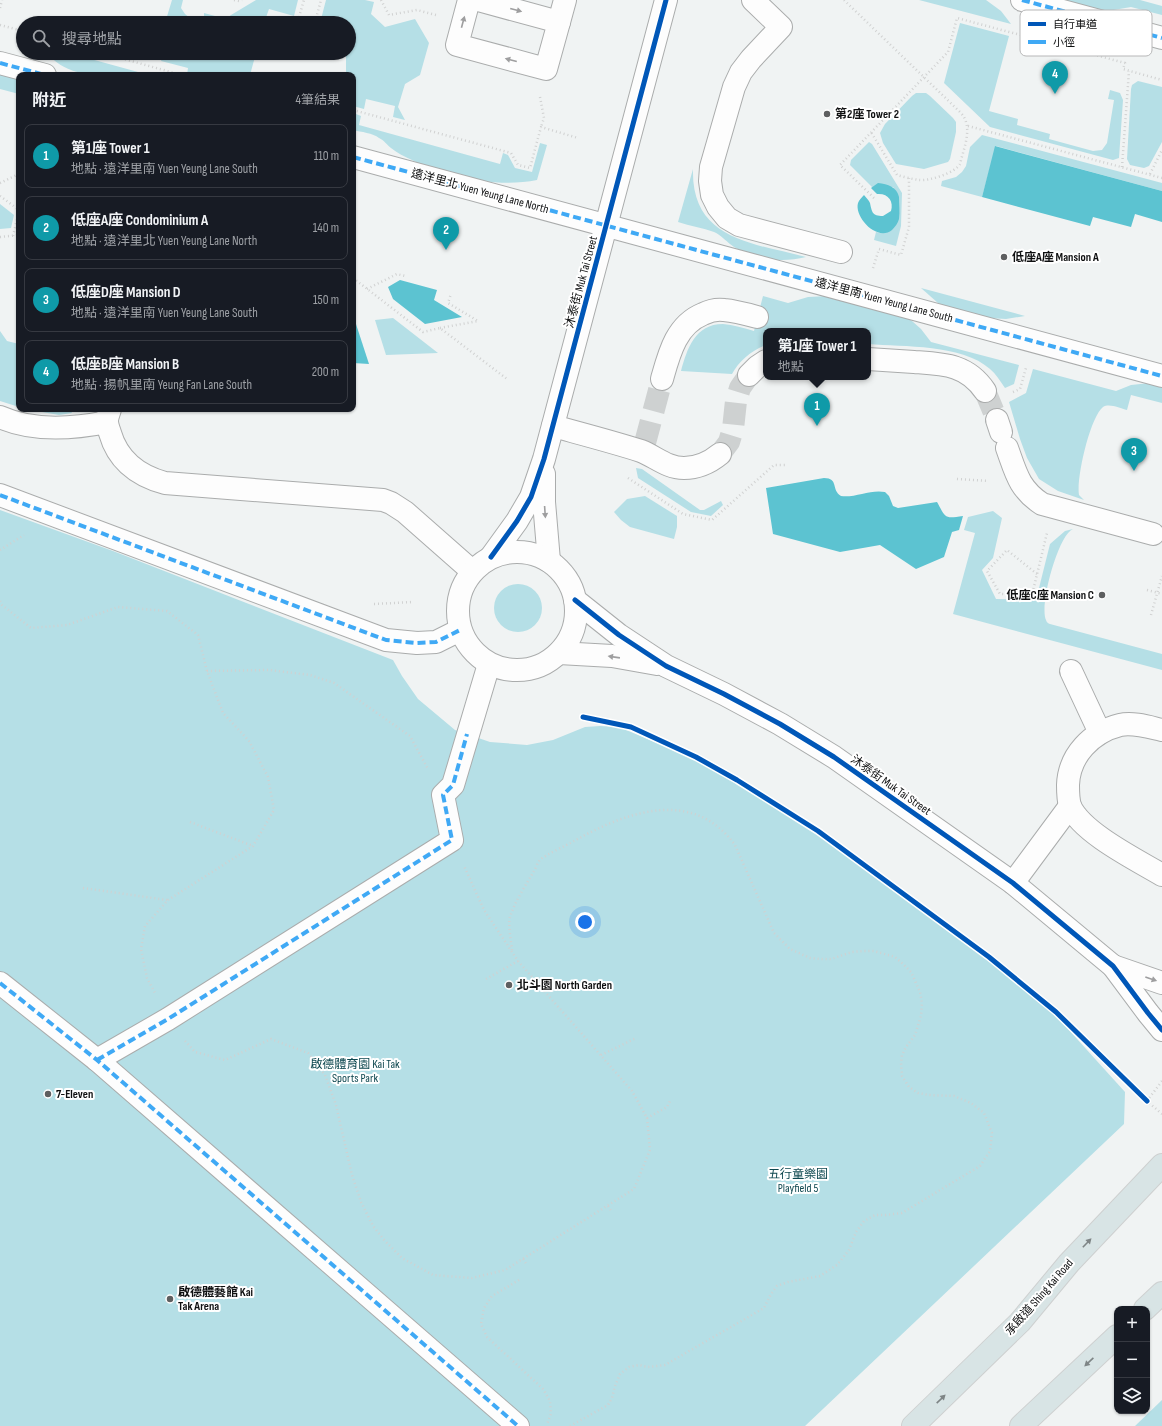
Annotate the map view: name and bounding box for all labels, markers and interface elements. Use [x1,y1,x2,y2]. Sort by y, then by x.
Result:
one-way arrow [510,7,522,13]
legend [1020,10,1152,56]
search box [16,16,356,60]
one-way arrow [460,16,466,28]
text: 自行車道 [1053,18,1097,31]
icon: search [30,27,52,49]
text: 搜尋地點 [62,30,122,49]
text: 小徑 [1053,36,1075,49]
one-way arrow [505,56,518,62]
pin: 4 [1042,61,1068,94]
text: 附近 [32,91,66,111]
text: 4筆結果 [296,92,340,108]
place label: 第2座 Tower 2 [835,107,899,122]
marker: 第2座 Tower 2 [822,109,832,119]
text: 第1座 Tower 1 [71,139,150,158]
text: 1 [43,148,49,164]
text: 110 m [314,148,339,164]
text: 地點 · 遠洋里南 Yuen Yeung Lane South [71,161,258,177]
street label: 遠洋里北 Yuen Yeung Lane North [409,166,550,217]
text: 低座A座 Condominium A [71,211,208,230]
pin: 2 [433,217,459,250]
text: 2 [43,220,49,236]
text: 140 m [313,220,339,236]
text: 地點 · 遠洋里北 Yuen Yeung Lane North [71,233,257,249]
street label: 沐泰街 Muk Tai Street [562,234,601,330]
place label: 低座A座 Mansion A [1012,250,1099,265]
marker: 低座A座 Mansion A [999,252,1009,262]
street label: 遠洋里南 Yuen Yeung Lane South [813,275,955,326]
text: 低座D座 Mansion D [71,283,181,302]
text: 3 [43,292,49,308]
text: 150 m [313,292,339,308]
text: 地點 · 遠洋里南 Yuen Yeung Lane South [71,305,258,321]
popup [763,328,871,380]
text: 第1座 Tower 1 [778,337,856,356]
text: 低座B座 Mansion B [71,355,179,374]
text: 地點 [778,359,804,375]
text: 4 [43,364,49,380]
text: 200 m [312,364,339,380]
text: 地點 · 揚帆里南 Yeung Fan Lane South [71,377,252,393]
pin: 1 [804,393,830,426]
pin: 3 [1121,438,1147,471]
one-way arrow [541,506,548,518]
place label: 低座C座 Mansion C [1007,588,1094,603]
marker: 低座C座 Mansion C [1097,590,1107,600]
one-way arrow [608,654,620,660]
street label: 沐泰街 Muk Tai Street [848,752,934,819]
your location [575,912,595,932]
one-way arrow [1145,976,1157,982]
place label: 北斗園 North Garden [517,978,612,993]
marker: 北斗園 North Garden [504,980,514,990]
park label: 啟德體育園 Kai Tak Sports Park [310,1057,400,1086]
place label: 7-Eleven [56,1087,93,1102]
marker: 7-Eleven [43,1089,53,1099]
park label: 五行童樂園 Playfield 5 [768,1167,828,1196]
one-way arrow [1083,1238,1092,1248]
street label: 承啟道 Shing Kai Road [1002,1256,1077,1339]
place label: 啟德體藝館 Kai Tak Arena [178,1285,253,1314]
marker: 啟德體藝館 Kai Tak Arena [165,1294,175,1304]
map controls [1114,1306,1150,1414]
button: + [1114,1306,1150,1342]
button: − [1114,1342,1150,1378]
one-way arrow [1084,1358,1094,1367]
button: layers [1114,1378,1150,1414]
one-way arrow [936,1394,946,1404]

